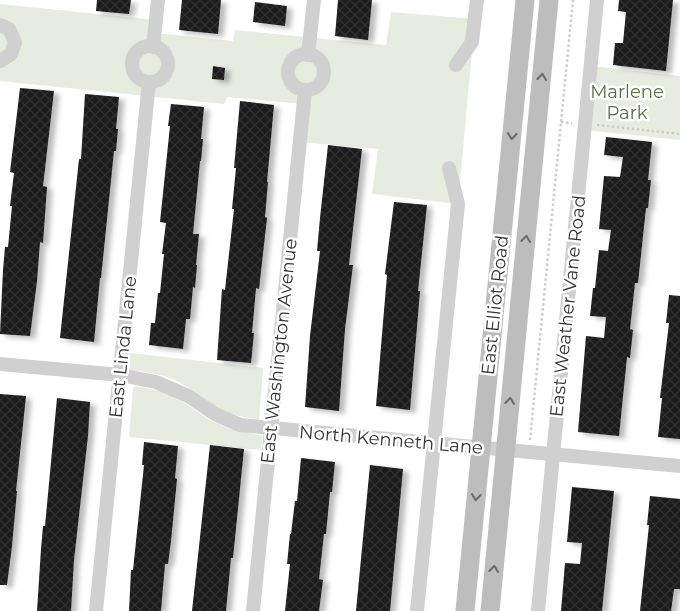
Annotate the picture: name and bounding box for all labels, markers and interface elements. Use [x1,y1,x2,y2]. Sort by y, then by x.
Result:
one-way arrow [536,73,547,81]
park label: Marlene Park [590,81,664,124]
one-way arrow [507,132,518,140]
street label: East Weather Vane Road [545,194,591,418]
street label: East Elliot Road [477,234,513,376]
one-way arrow [520,235,531,243]
street label: East Washington Avenue [256,237,302,465]
street label: East Linda Lane [105,275,141,419]
one-way arrow [504,396,515,404]
street label: North Kenneth Lane [298,421,484,459]
one-way arrow [471,493,482,501]
one-way arrow [488,565,499,573]

